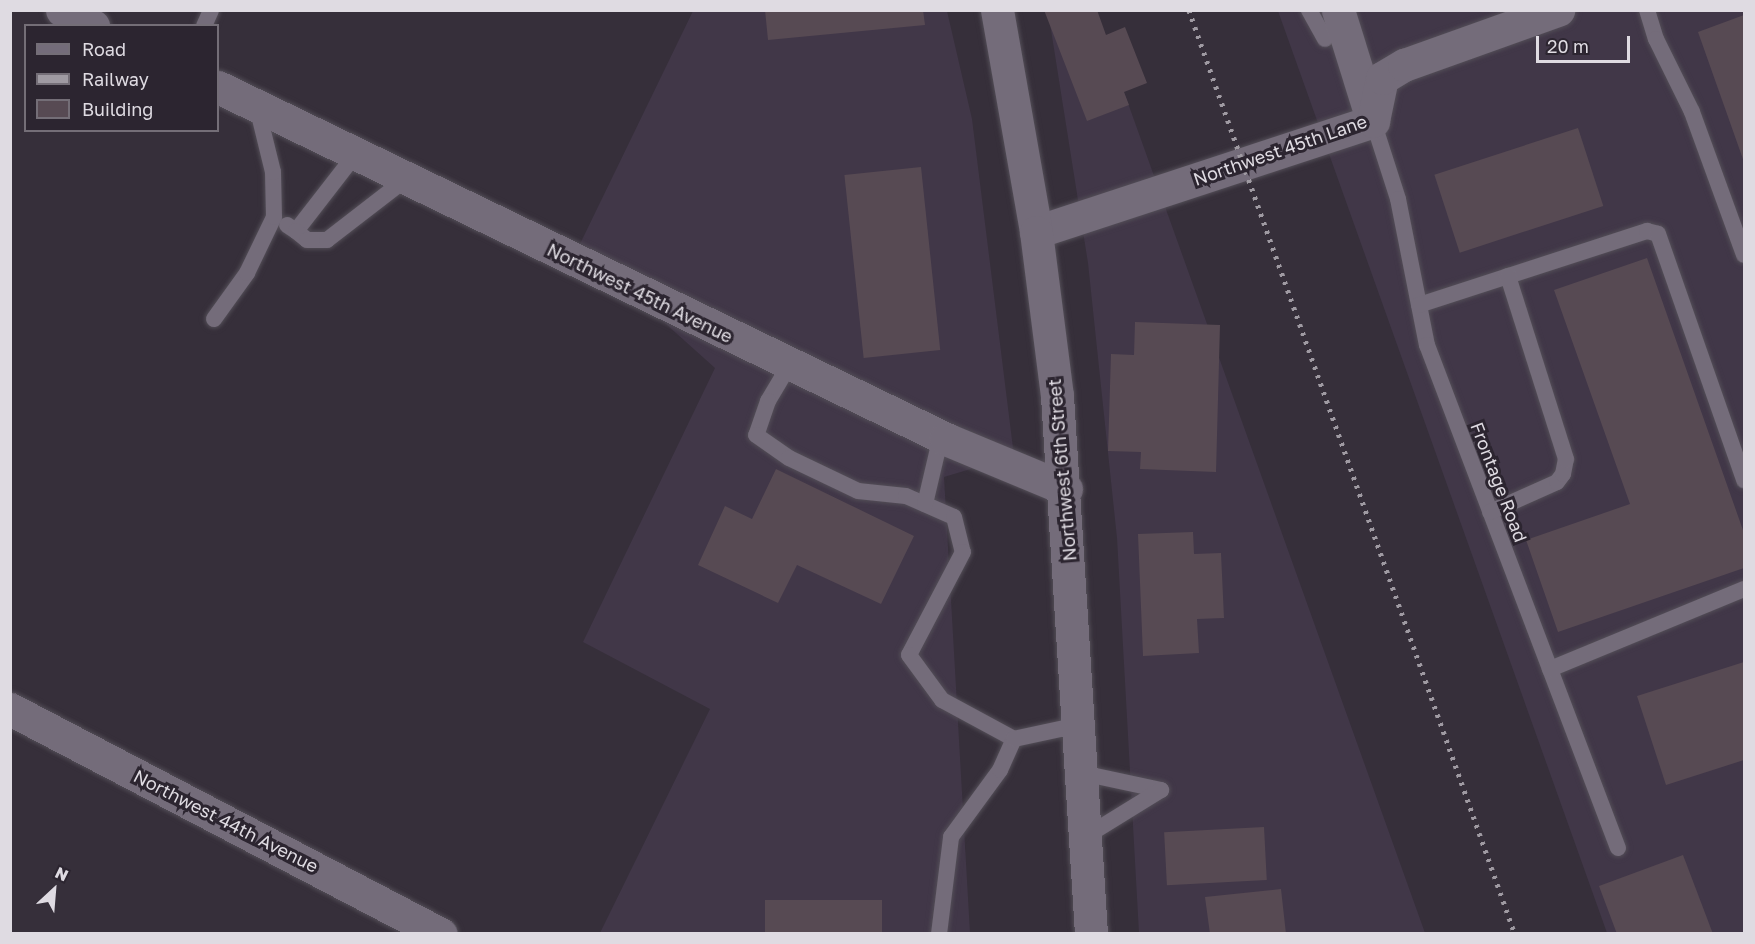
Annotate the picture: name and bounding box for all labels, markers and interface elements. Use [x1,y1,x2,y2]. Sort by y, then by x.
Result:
legend [24,24,219,132]
scale bar [1539,24,1634,62]
text: 20 m [1547,35,1589,57]
text: Road [82,38,126,60]
text: Railway [82,68,149,90]
text: Building [82,98,153,120]
street label: Northwest 45th Lane [1190,110,1370,190]
street label: Northwest 45th Avenue [544,239,736,347]
street label: Northwest 6th Street [1043,378,1081,562]
street label: Frontage Road [1466,419,1532,545]
street label: Northwest 44th Avenue [130,765,322,877]
north arrow [24,860,84,920]
text: N [52,862,72,885]

